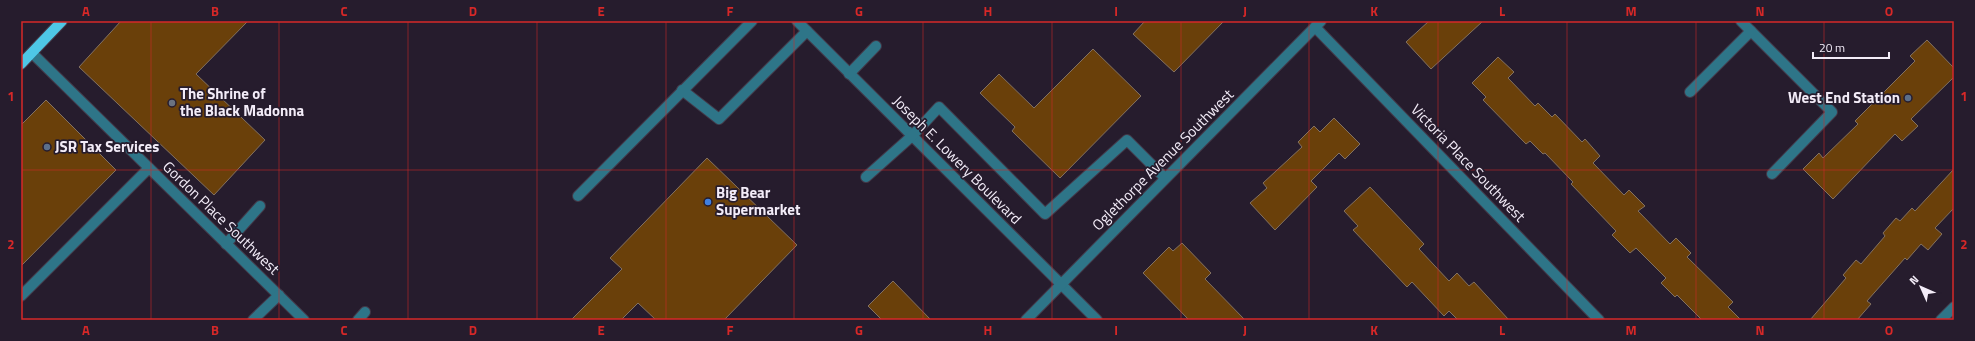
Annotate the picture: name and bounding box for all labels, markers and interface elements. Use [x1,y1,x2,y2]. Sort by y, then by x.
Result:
text: A [82,1,90,21]
text: B [211,1,219,21]
text: C [340,1,348,21]
text: D [469,1,477,21]
text: E [597,1,605,21]
text: F [727,1,734,21]
text: G [855,1,863,21]
text: H [984,1,992,21]
text: I [1114,1,1118,21]
text: J [1243,1,1247,21]
text: K [1370,1,1378,21]
text: L [1499,1,1505,21]
text: M [1625,1,1637,21]
text: N [1755,1,1765,21]
text: O [1885,1,1893,21]
scale bar [1813,34,1889,60]
text: 20 m [1819,38,1845,57]
place label: The Shrine of the Black Madonna [180,82,305,122]
street label: Oglethorpe Avenue Southwest [1086,83,1239,236]
text: 1 [7,86,15,106]
place label: West End Station [1788,86,1900,109]
text: 1 [1960,86,1968,106]
street label: Joseph E. Lowery Boulevard [888,90,1027,229]
marker: West End Station [1903,93,1913,103]
marker: The Shrine of the Black Madonna [167,98,177,108]
street label: Victoria Place Southwest [1406,98,1532,228]
place label: JSR Tax Services [55,135,159,158]
marker: JSR Tax Services [42,142,52,152]
street label: Gordon Place Southwest [158,156,286,280]
place label: Big Bear Supermarket [716,181,801,221]
marker: Big Bear Supermarket [703,197,713,207]
text: 2 [7,234,15,254]
text: 2 [1960,234,1968,254]
north arrow [1901,267,1941,307]
text: N [1906,272,1922,288]
text: A [82,320,90,340]
text: B [211,320,219,340]
text: C [340,320,348,340]
text: D [469,320,477,340]
text: E [597,320,605,340]
text: F [727,320,734,340]
text: G [855,320,863,340]
text: H [984,320,992,340]
text: I [1114,320,1118,340]
text: J [1243,320,1247,340]
text: K [1370,320,1378,340]
text: L [1499,320,1505,340]
text: M [1625,320,1637,340]
text: N [1755,320,1765,340]
text: O [1885,320,1893,340]

